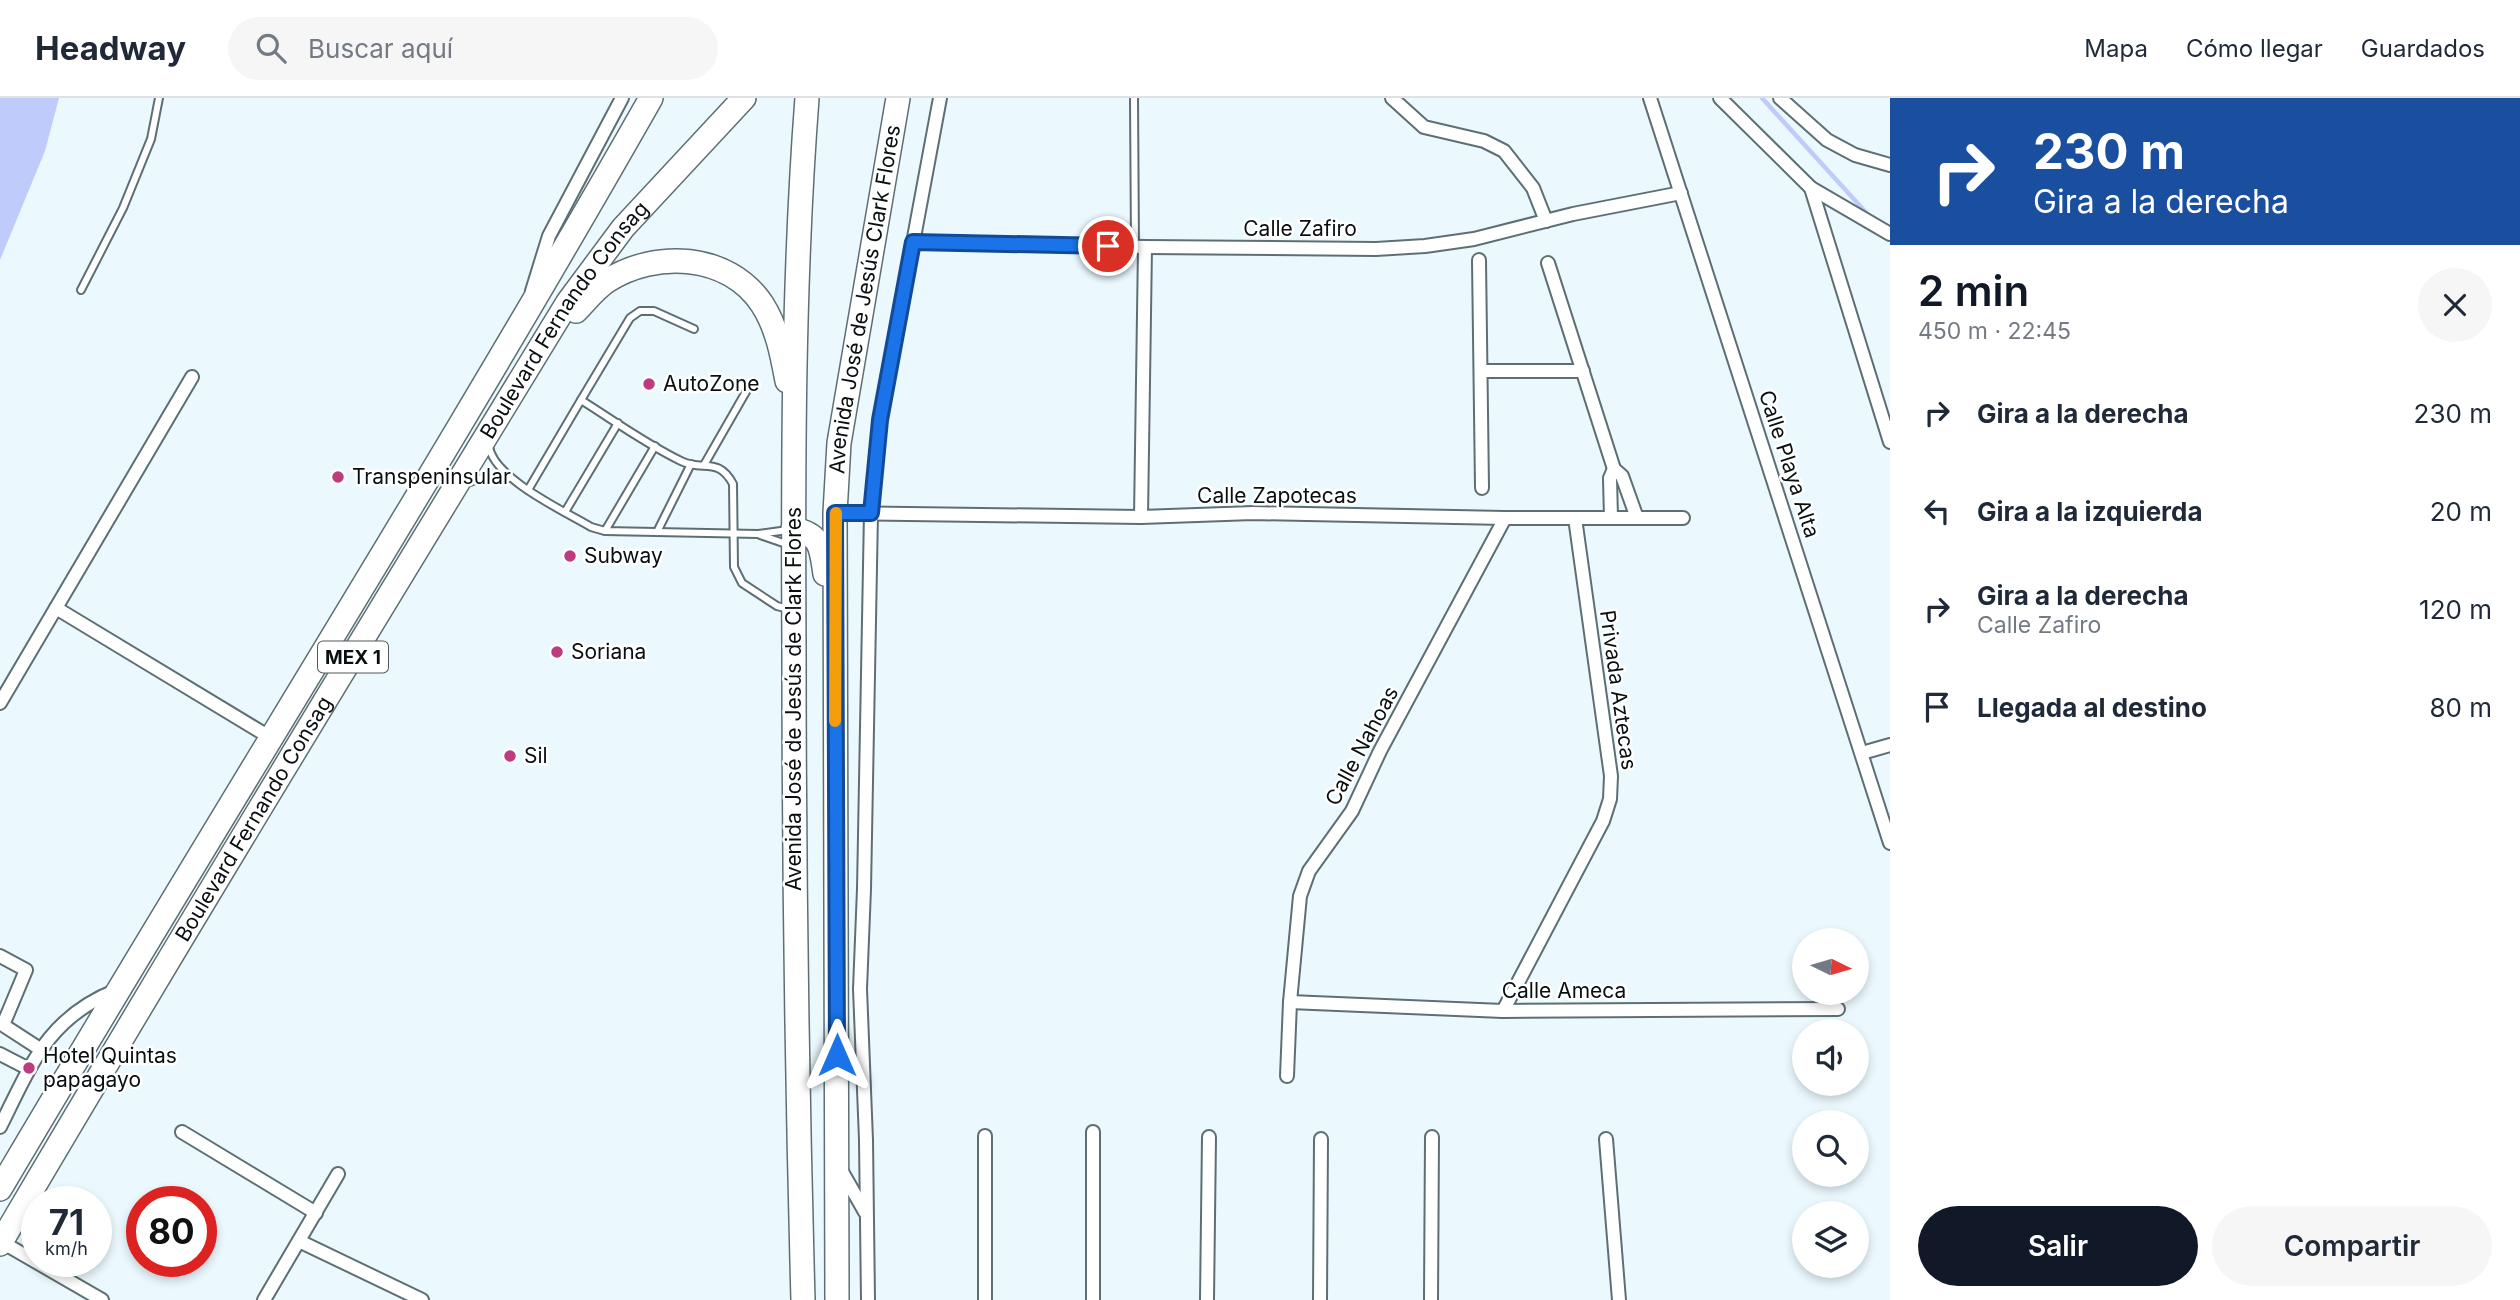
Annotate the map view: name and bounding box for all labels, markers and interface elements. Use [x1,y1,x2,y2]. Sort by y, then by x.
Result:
search box [228,17,718,80]
text: Headway [35,28,186,68]
icon: search [252,29,290,67]
text: Buscar aquí [308,33,453,64]
text: Mapa [2084,34,2148,63]
text: Cómo llegar [2186,34,2323,63]
text: Guardados [2361,34,2485,63]
text: 230 m [2033,122,2185,181]
street label: Avenida José de Jesús Clark Flores [824,123,905,474]
icon: right [1918,126,2009,217]
text: Gira a la derecha [2033,182,2289,221]
street label: Boulevard Fernando Consag [475,196,653,443]
pin [1078,216,1138,276]
street label: Calle Zafiro [1243,216,1357,241]
icon: arrive [1089,227,1127,265]
text: 2 min [1918,265,2029,316]
button: close [2418,268,2492,342]
text: 450 m · 22:45 [1918,317,2071,345]
place label: AutoZone [663,371,760,396]
marker: AutoZone [641,376,657,392]
street label: Calle Playa Alta [1754,387,1825,541]
icon: right [1918,394,1956,432]
text: Gira a la derecha [1977,398,2189,429]
text: 230 m [2414,398,2492,429]
place label: Transpeninsular [352,464,511,489]
marker: Transpeninsular [330,469,346,485]
street label: Calle Zapotecas [1197,483,1357,508]
icon: left [1918,492,1956,530]
text: Gira a la izquierda [1977,496,2203,527]
text: 20 m [2430,496,2492,527]
street label: Avenida José de Jesús de Clark Flores [781,507,806,891]
place label: Subway [584,543,663,568]
marker: Subway [562,548,578,564]
text: Gira a la derecha [1977,580,2189,611]
icon: right [1918,590,1956,628]
text: 120 m [2419,594,2492,625]
street label: Privada Aztecas [1595,609,1642,771]
text: Calle Zafiro [1977,611,2101,639]
place label: Soriana [571,639,646,664]
road number: MEX 1 [318,642,388,672]
marker: Soriana [549,644,565,660]
street label: Calle Nahoas [1320,682,1403,810]
icon: arrive [1918,688,1956,726]
street label: Boulevard Fernando Consag [170,692,337,946]
text: Llegada al destino [1977,692,2207,723]
text: 80 m [2429,692,2492,723]
place label: Sil [524,743,548,768]
marker: Sil [502,748,518,764]
north arrow [1792,928,1869,1004]
map controls [1792,928,1869,1278]
street label: Calle Ameca [1502,978,1626,1003]
position arrow [800,1018,874,1092]
button: sound [1792,1019,1869,1096]
place label: Hotel Quintas papagayo [43,1043,177,1092]
marker: Hotel Quintas papagayo [21,1060,37,1076]
button: search [1792,1110,1869,1187]
speed limit sign: 80 [126,1186,217,1277]
text: 71 [49,1201,84,1243]
button: layers [1792,1201,1869,1278]
button: Salir [1918,1206,2198,1286]
button: Compartir [2212,1206,2492,1286]
text: km/h [45,1238,88,1259]

